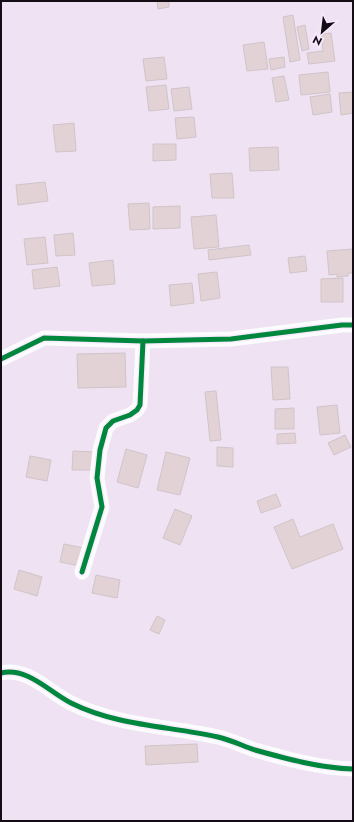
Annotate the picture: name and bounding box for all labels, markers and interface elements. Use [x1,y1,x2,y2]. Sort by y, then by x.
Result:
north arrow [302,12,342,52]
text: N [310,32,325,50]

